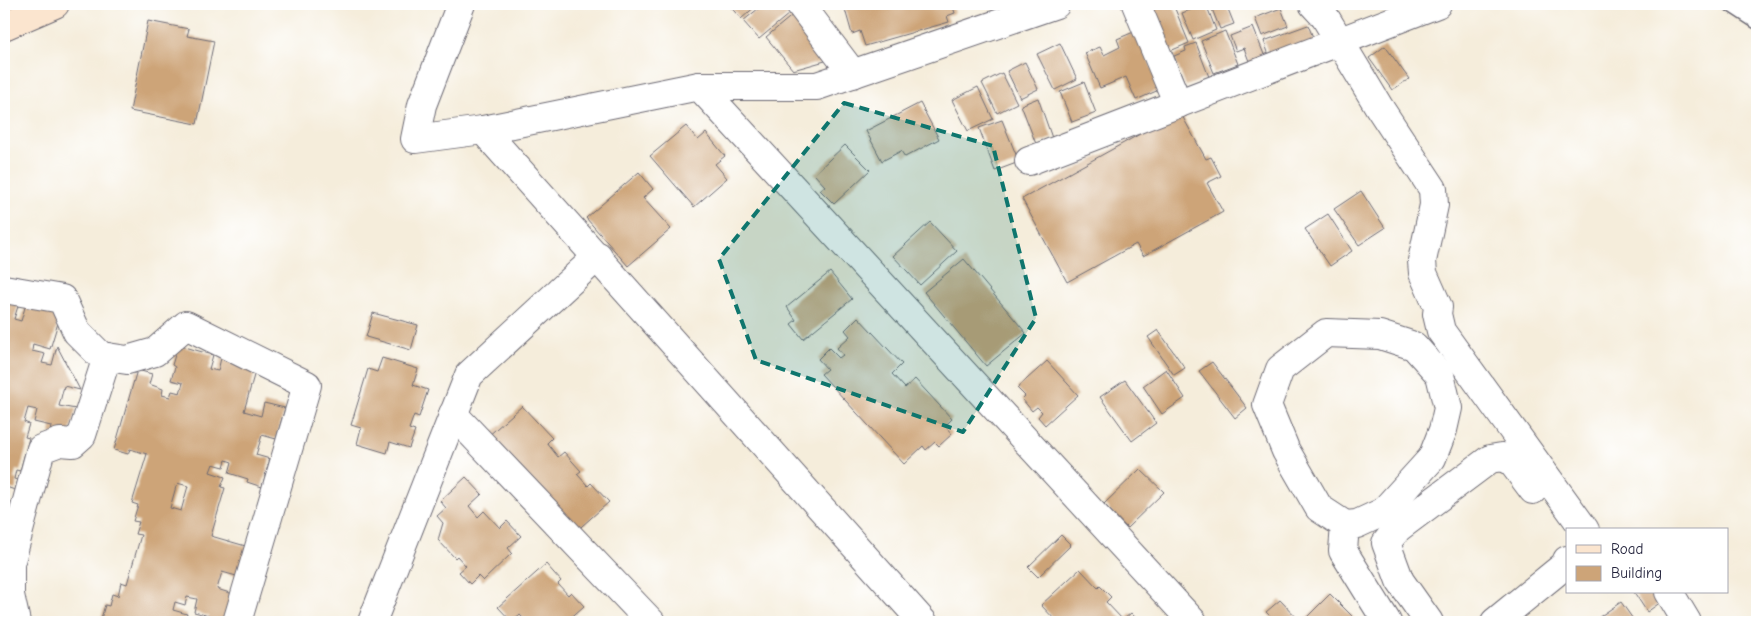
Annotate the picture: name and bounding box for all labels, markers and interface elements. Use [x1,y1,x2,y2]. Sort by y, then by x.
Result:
legend [1566,528,1728,594]
text: Road [1611,540,1643,558]
text: Building [1611,564,1662,582]

